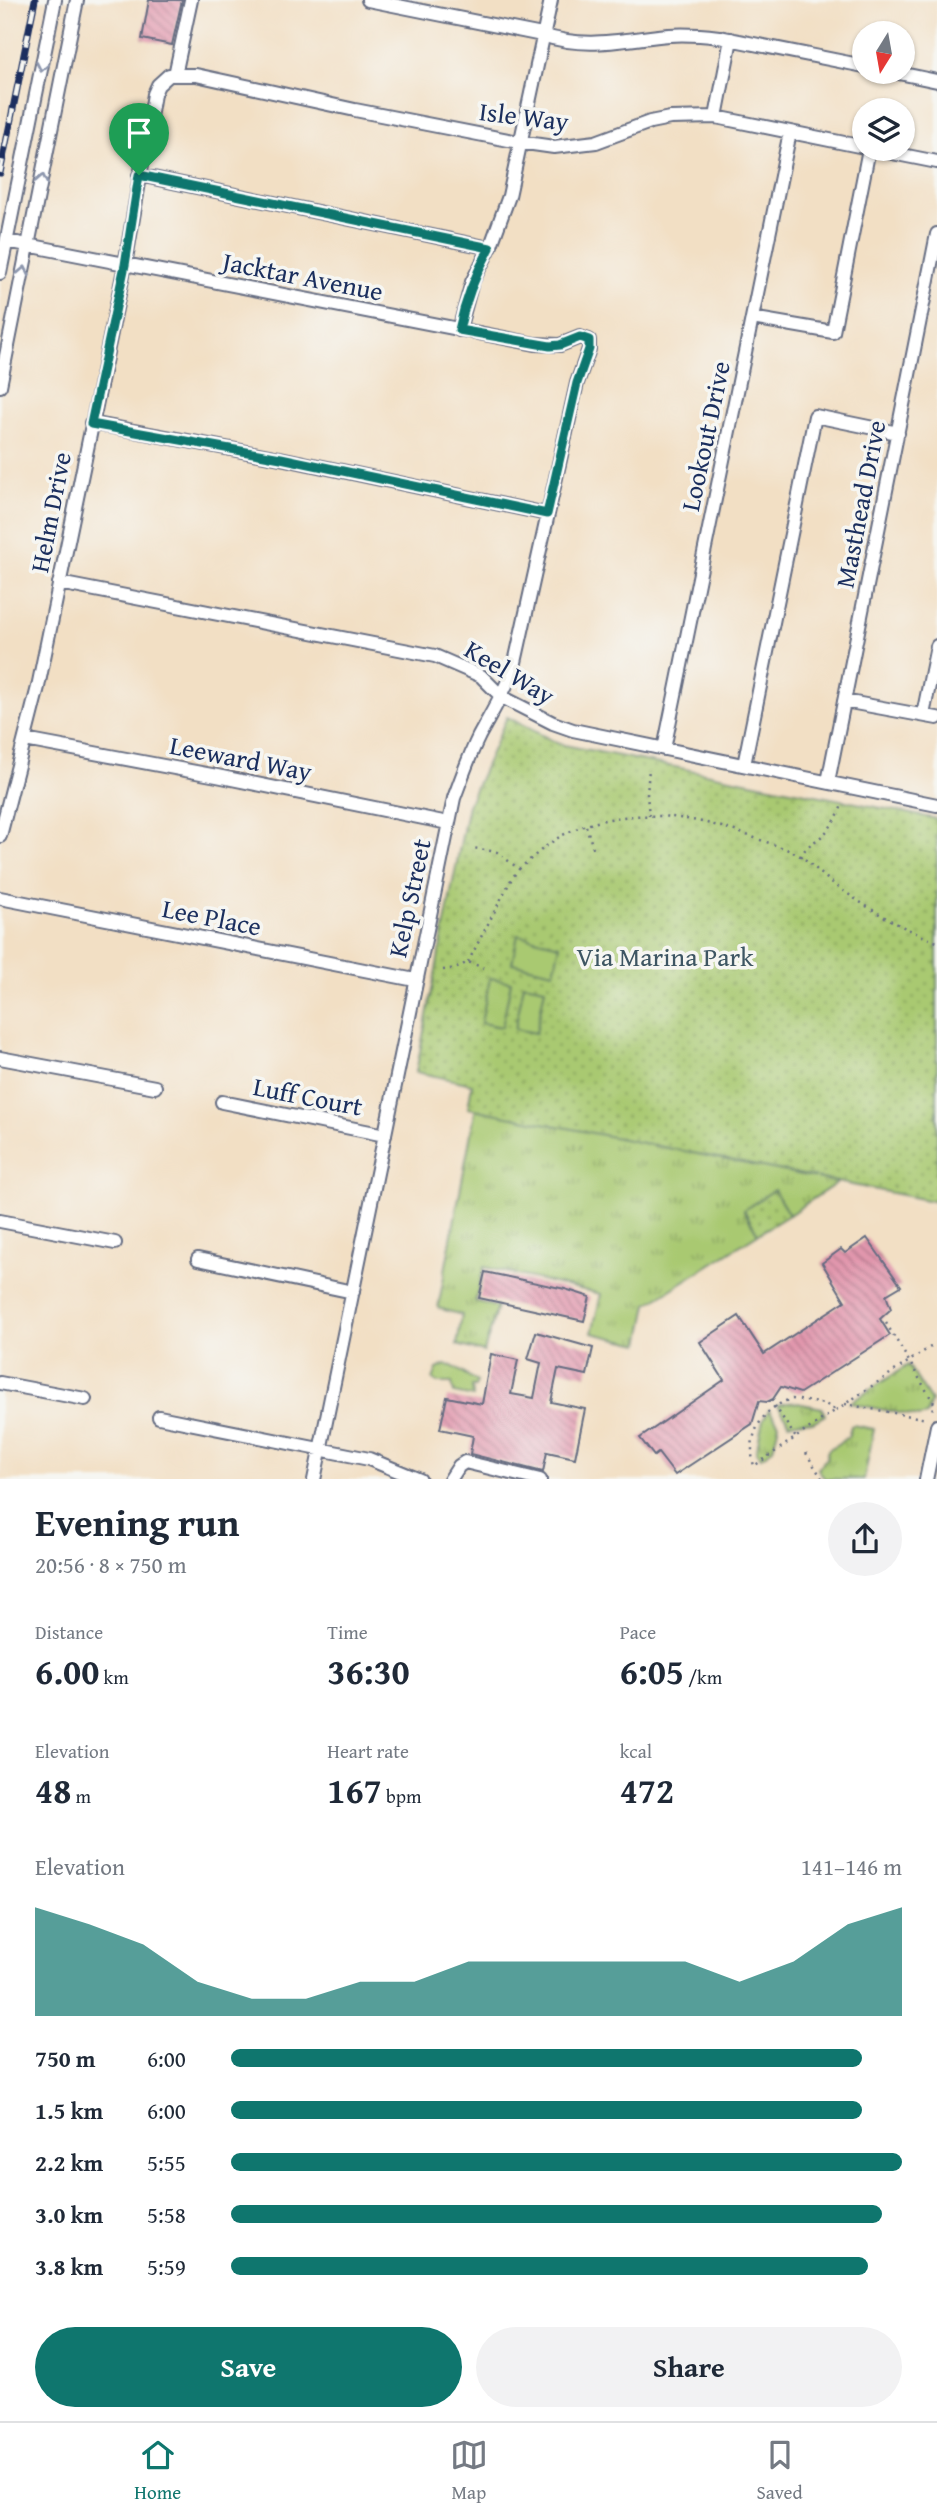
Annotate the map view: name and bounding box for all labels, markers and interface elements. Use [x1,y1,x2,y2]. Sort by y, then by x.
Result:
north arrow [852,21,915,84]
map controls [852,21,915,161]
one-way arrow [35,61,50,73]
street label: Isle Way [477,91,571,141]
button: layers [852,98,915,161]
pin [109,103,169,175]
icon: arrive [120,114,158,152]
one-way arrow [34,173,49,185]
street label: Jacktar Avenue [217,241,387,311]
one-way arrow [15,265,30,277]
street label: Lookout Drive [670,357,740,515]
street label: Masthead Drive [825,417,895,591]
street label: Helm Drive [19,448,81,576]
street label: Keel Way [457,630,563,714]
street label: Leeward Way [167,725,315,791]
street label: Kelp Street [377,835,441,961]
street label: Lee Place [159,888,265,946]
park label: Via Marina Park [577,937,754,976]
street label: Luff Court [250,1066,366,1126]
text: Evening run [35,1494,239,1550]
button: share [828,1502,902,1576]
text: 20:56 · 8 × 750 m [35,1548,187,1581]
text: Distance [35,1618,103,1646]
text: Time [327,1618,368,1646]
text: Pace [620,1618,656,1646]
text: 6.00 [35,1646,99,1697]
text: 36:30 [327,1646,410,1697]
text: 6:05 [620,1646,684,1697]
text: km [99,1663,129,1691]
text: /km [684,1663,722,1691]
text: Elevation [35,1737,109,1765]
text: Heart rate [327,1737,409,1765]
text: kcal [620,1737,652,1765]
text: 48 [35,1765,71,1816]
text: 167 [327,1765,382,1816]
text: 472 [620,1765,674,1816]
text: m [71,1782,91,1810]
text: bpm [382,1782,422,1810]
text: Elevation [35,1850,125,1883]
text: 141–146 m [801,1850,902,1883]
text: 750 m [35,2042,96,2075]
text: 6:00 [147,2042,186,2075]
text: 1.5 km [35,2094,103,2127]
text: 6:00 [147,2094,186,2127]
text: 2.2 km [35,2146,103,2179]
text: 5:55 [147,2146,186,2179]
text: 3.0 km [35,2198,103,2231]
text: 5:58 [147,2198,186,2231]
text: 3.8 km [35,2250,103,2283]
text: 5:59 [147,2250,186,2283]
button: Save [35,2327,462,2407]
button: Share [476,2327,902,2407]
tab: Home [134,2436,181,2506]
tab: Map [450,2436,488,2506]
tab: Saved [757,2436,803,2506]

